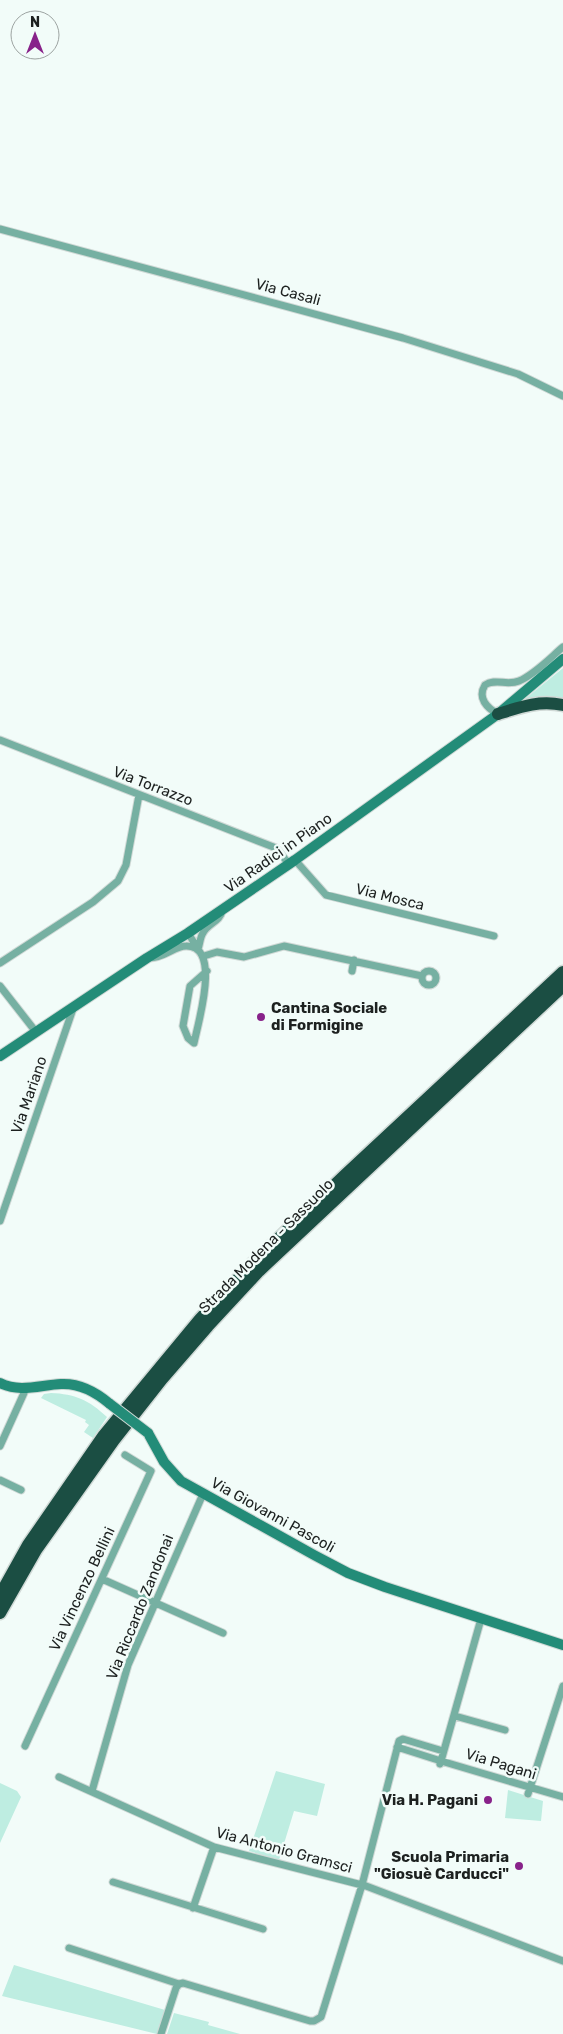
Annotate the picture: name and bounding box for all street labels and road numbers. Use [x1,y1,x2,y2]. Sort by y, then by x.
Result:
street label: Via Casali [253,275,323,309]
street label: Via Torrazzo [110,763,196,809]
street label: Via Radici in Piano [221,809,335,897]
street label: Via Mosca [354,880,426,914]
street label: Via Mariano [7,1054,51,1136]
street label: Strada Modena - Sassuolo [195,1175,337,1317]
street label: Via Giovanni Pascoli [208,1473,338,1557]
street label: Via Vincenzo Bellini [45,1524,119,1654]
street label: Via Riccardo Zandonai [103,1532,177,1682]
street label: Via Pagani [463,1745,539,1783]
street label: Via Antonio Gramsci [214,1823,354,1877]

